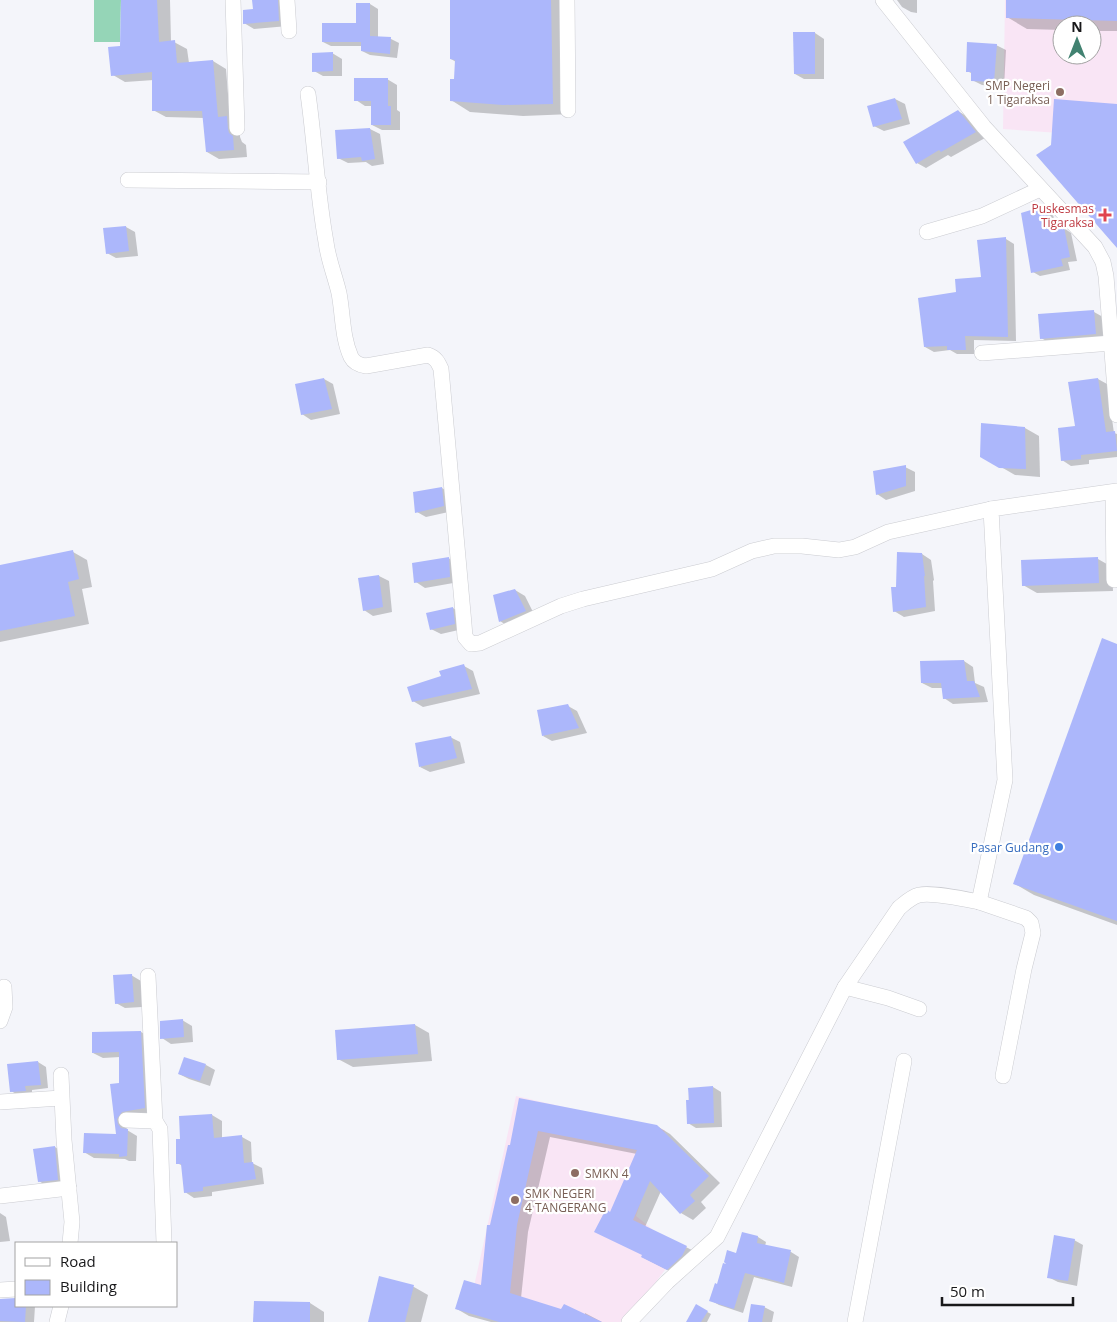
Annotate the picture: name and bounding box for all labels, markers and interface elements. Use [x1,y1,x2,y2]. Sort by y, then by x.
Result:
north arrow [1052,15,1102,65]
text: N [1071,17,1083,36]
place label: SMP Negeri 1 Tigaraksa [985,77,1050,108]
marker: SMP Negeri 1 Tigaraksa [1054,86,1066,98]
place label: Puskesmas Tigaraksa [1031,200,1094,231]
marker: Puskesmas Tigaraksa [1098,208,1112,222]
place label: Pasar Gudang [971,839,1049,856]
marker: Pasar Gudang [1053,841,1065,853]
place label: SMKN 4 [585,1165,629,1182]
marker: SMKN 4 [569,1167,581,1179]
place label: SMK NEGERI 4 TANGERANG [525,1185,606,1216]
marker: SMK NEGERI 4 TANGERANG [509,1194,521,1206]
legend [15,1242,178,1307]
text: Road [60,1251,96,1271]
scale bar [942,1274,1073,1306]
text: Building [60,1276,117,1296]
text: 50 m [950,1281,985,1301]

